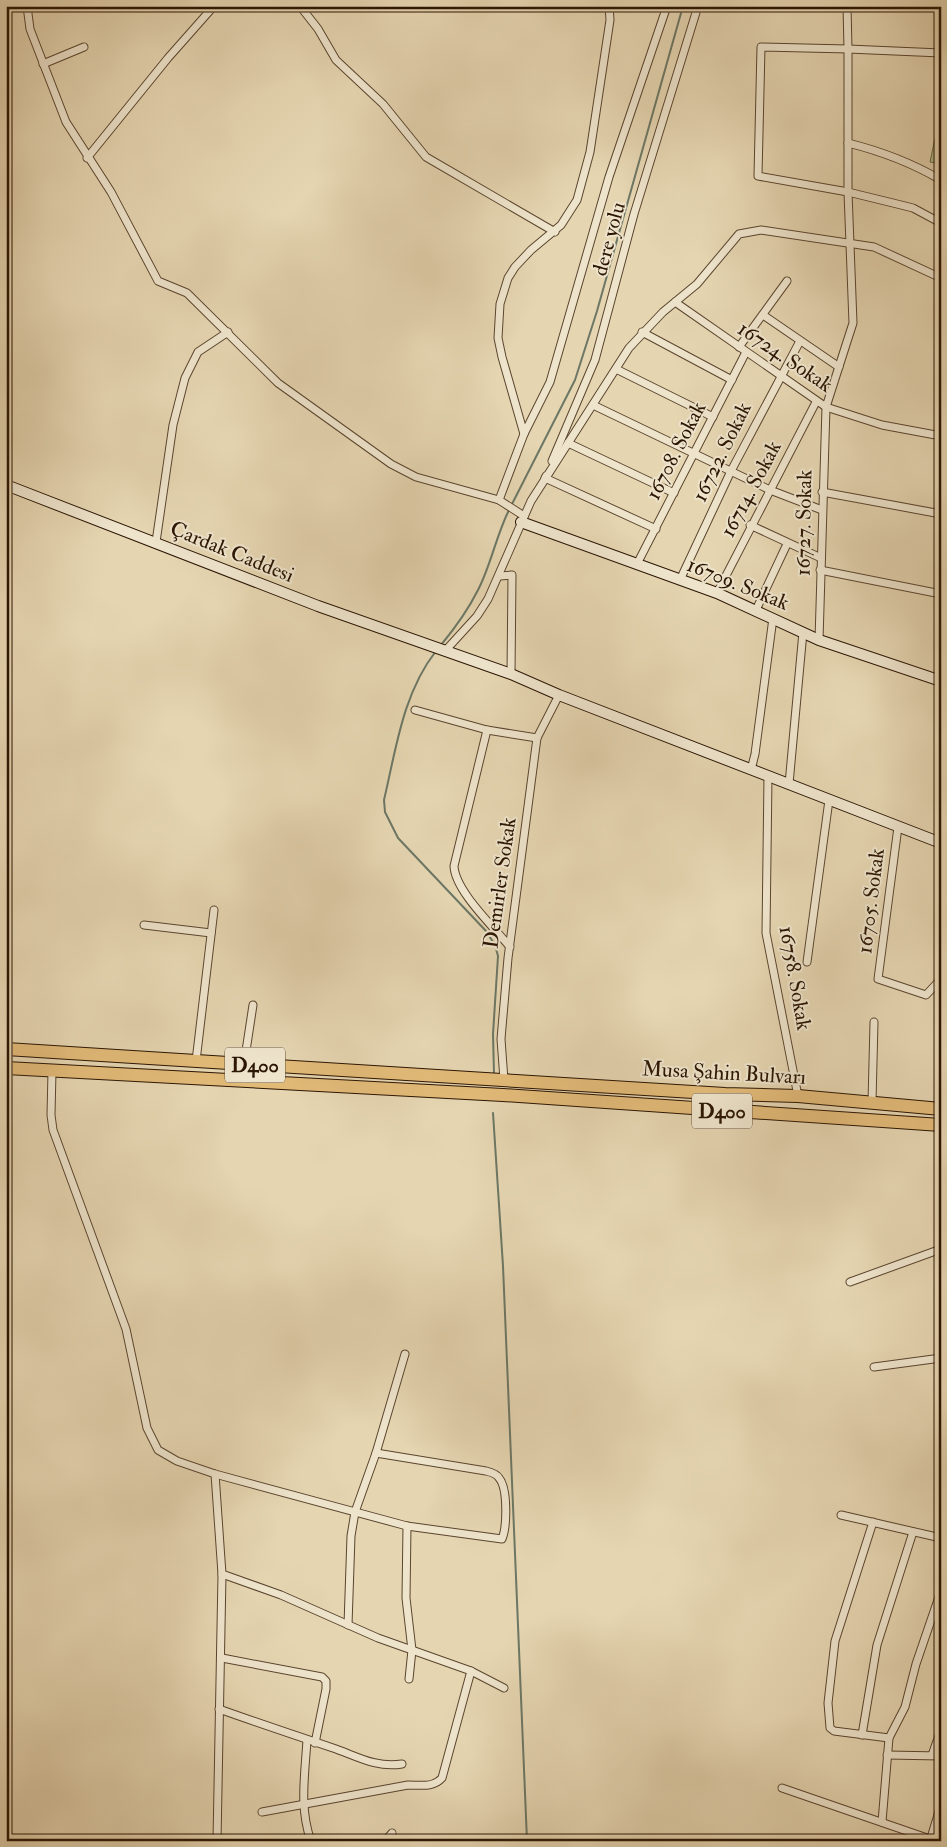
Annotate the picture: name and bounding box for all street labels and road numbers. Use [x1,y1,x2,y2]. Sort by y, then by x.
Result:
street label: dere yolu [586,199,632,279]
street label: 16724. Sokak [732,315,838,399]
street label: 16708. Sokak [640,397,712,505]
street label: 16722. Sokak [686,398,758,506]
street label: 16714. Sokak [714,436,788,542]
street label: 16727. Sokak [790,470,818,576]
street label: Çardak Caddesi [166,515,298,589]
street label: 16709. Sokak [683,551,793,617]
street label: Demirler Sokak [477,816,523,950]
street label: 16705. Sokak [851,847,891,955]
street label: 16758. Sokak [773,924,817,1032]
road number: D400 [225,1048,285,1082]
street label: Musa Şahin Bulvarı [641,1055,807,1091]
road number: D400 [692,1094,752,1128]

